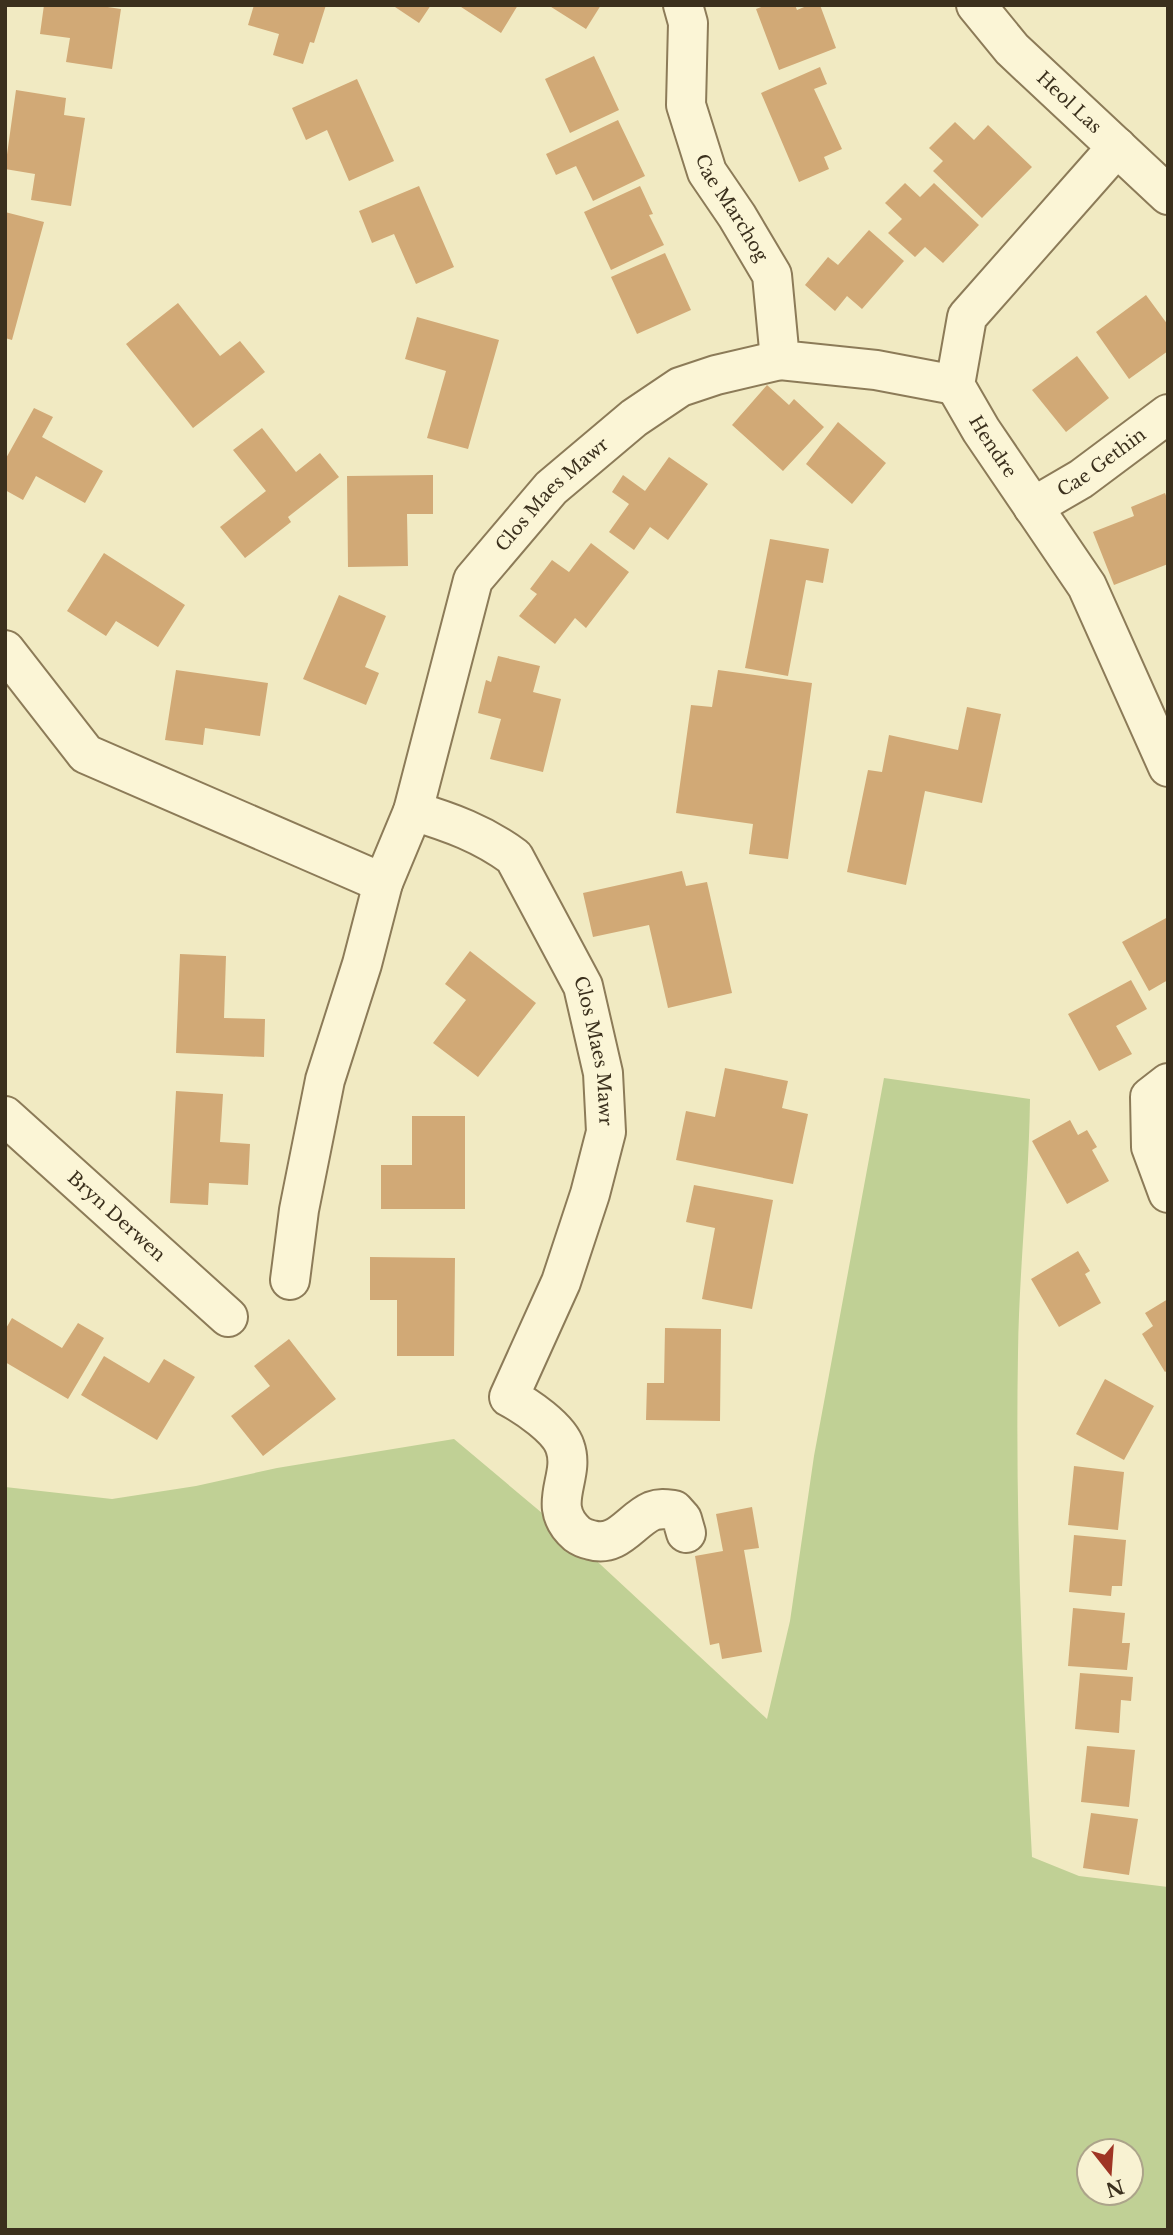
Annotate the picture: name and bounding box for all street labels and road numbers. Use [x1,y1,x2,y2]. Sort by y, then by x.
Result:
street label: Heol Las [1032,67,1106,138]
street label: Cae Marchog [691,151,773,266]
street label: Hendre [964,412,1021,482]
street label: Cae Gethin [1054,423,1150,501]
street label: Clos Maes Mawr [491,433,613,556]
street label: Clos Maes Mawr [569,972,617,1127]
street label: Bryn Derwen [63,1167,170,1266]

